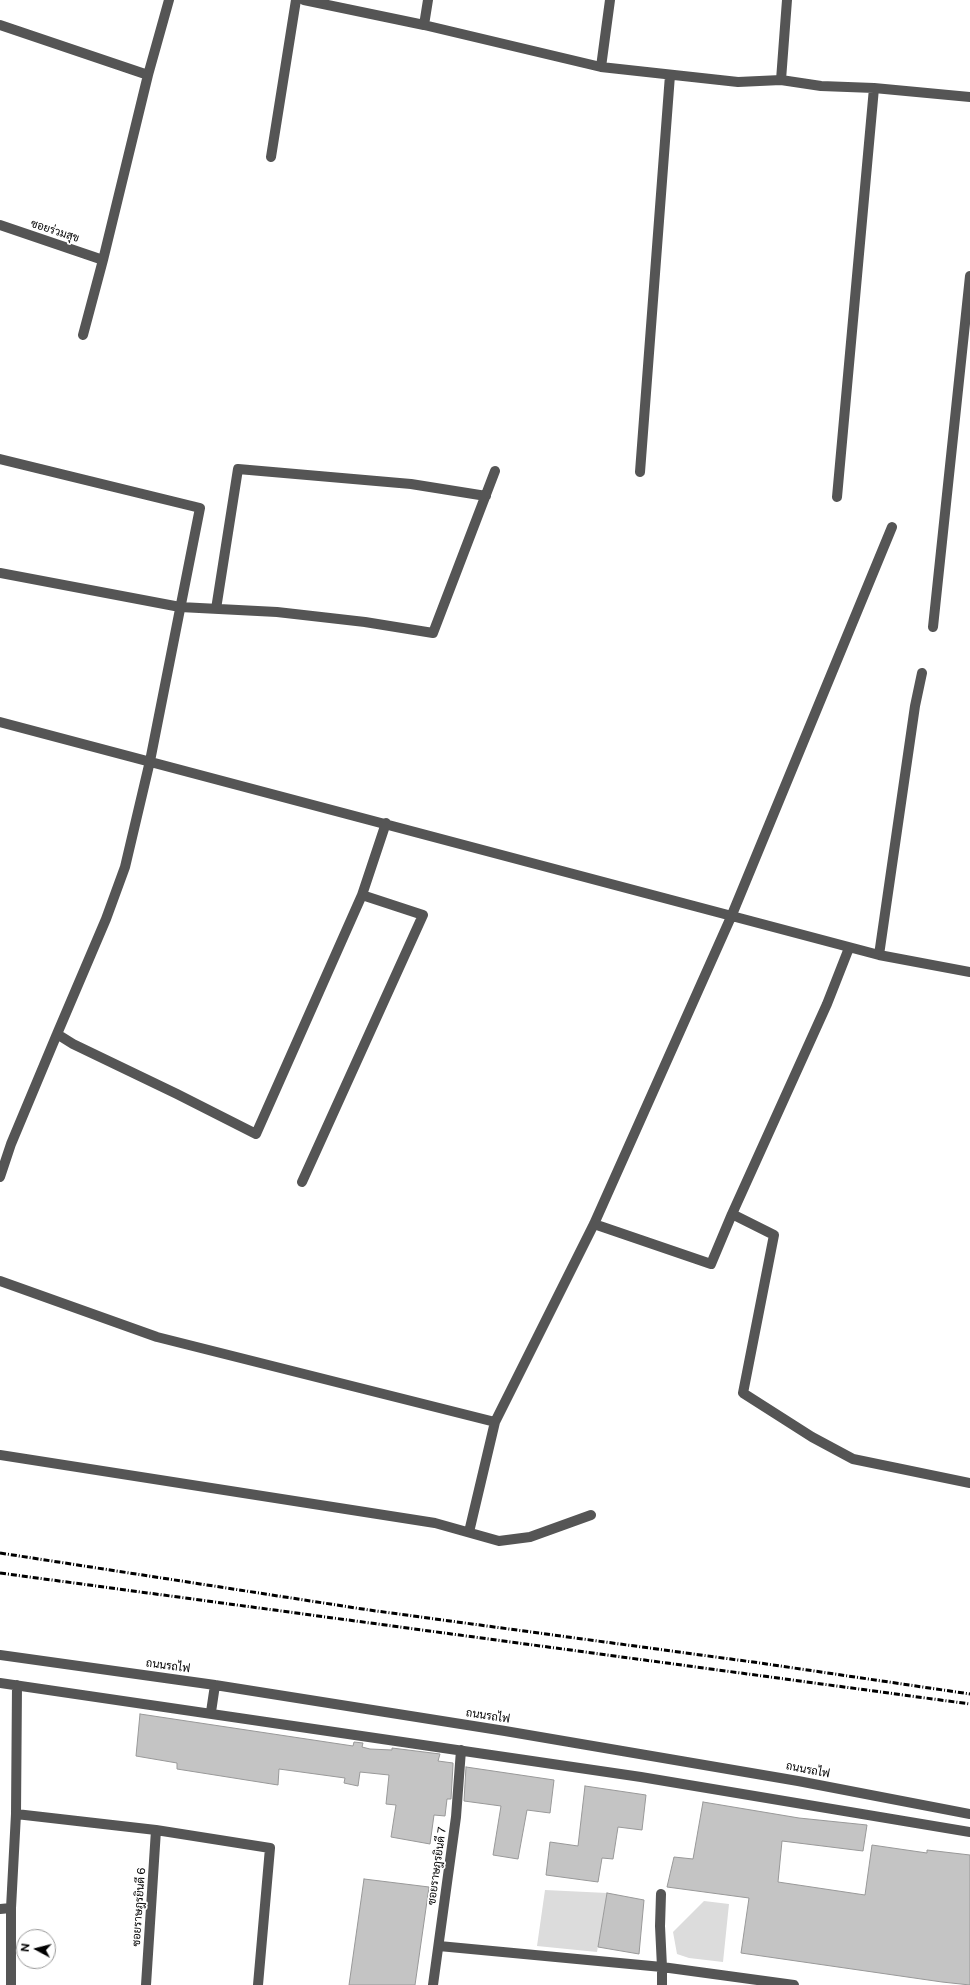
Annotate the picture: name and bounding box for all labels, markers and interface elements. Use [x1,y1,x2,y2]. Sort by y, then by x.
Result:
street label: ซอยร่วมสุข [29,217,81,245]
street label: ถนนรถไฟ [145,1656,191,1676]
street label: ถนนรถไฟ [465,1706,511,1726]
street label: ถนนรถไฟ [785,1759,831,1781]
street label: ซอยราษฎรยินดี 7 [425,1826,449,1906]
street label: ซอยราษฎรยินดี 6 [130,1867,148,1947]
north arrow [16,1929,56,1969]
text: N [19,1943,32,1953]

